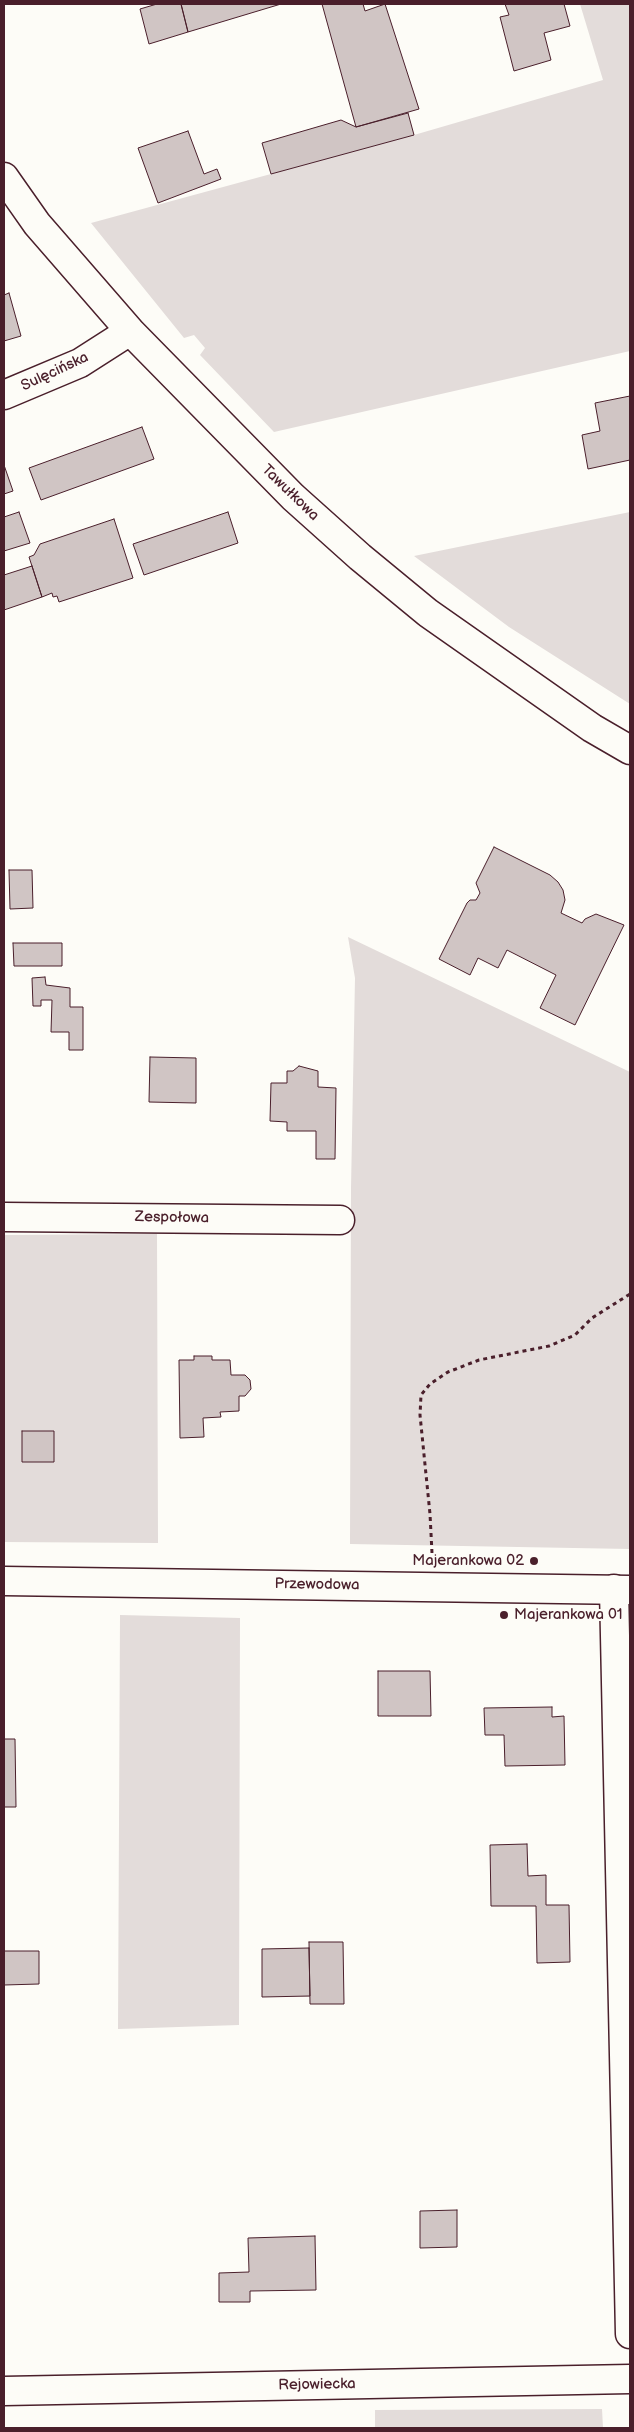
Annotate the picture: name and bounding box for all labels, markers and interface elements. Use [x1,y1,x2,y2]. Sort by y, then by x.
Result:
street label: Sulęcińska [18,349,92,395]
street label: Tawułkowa [258,461,322,525]
street label: Zespołowa [135,1208,209,1228]
place label: Majerankowa 02 [412,1552,524,1570]
marker: Majerankowa 02 [528,1555,540,1567]
street label: Przewodowa [274,1575,360,1595]
place label: Majerankowa 01 [514,1606,623,1624]
marker: Majerankowa 01 [498,1609,510,1621]
street label: Rejowiecka [278,2375,356,2395]

